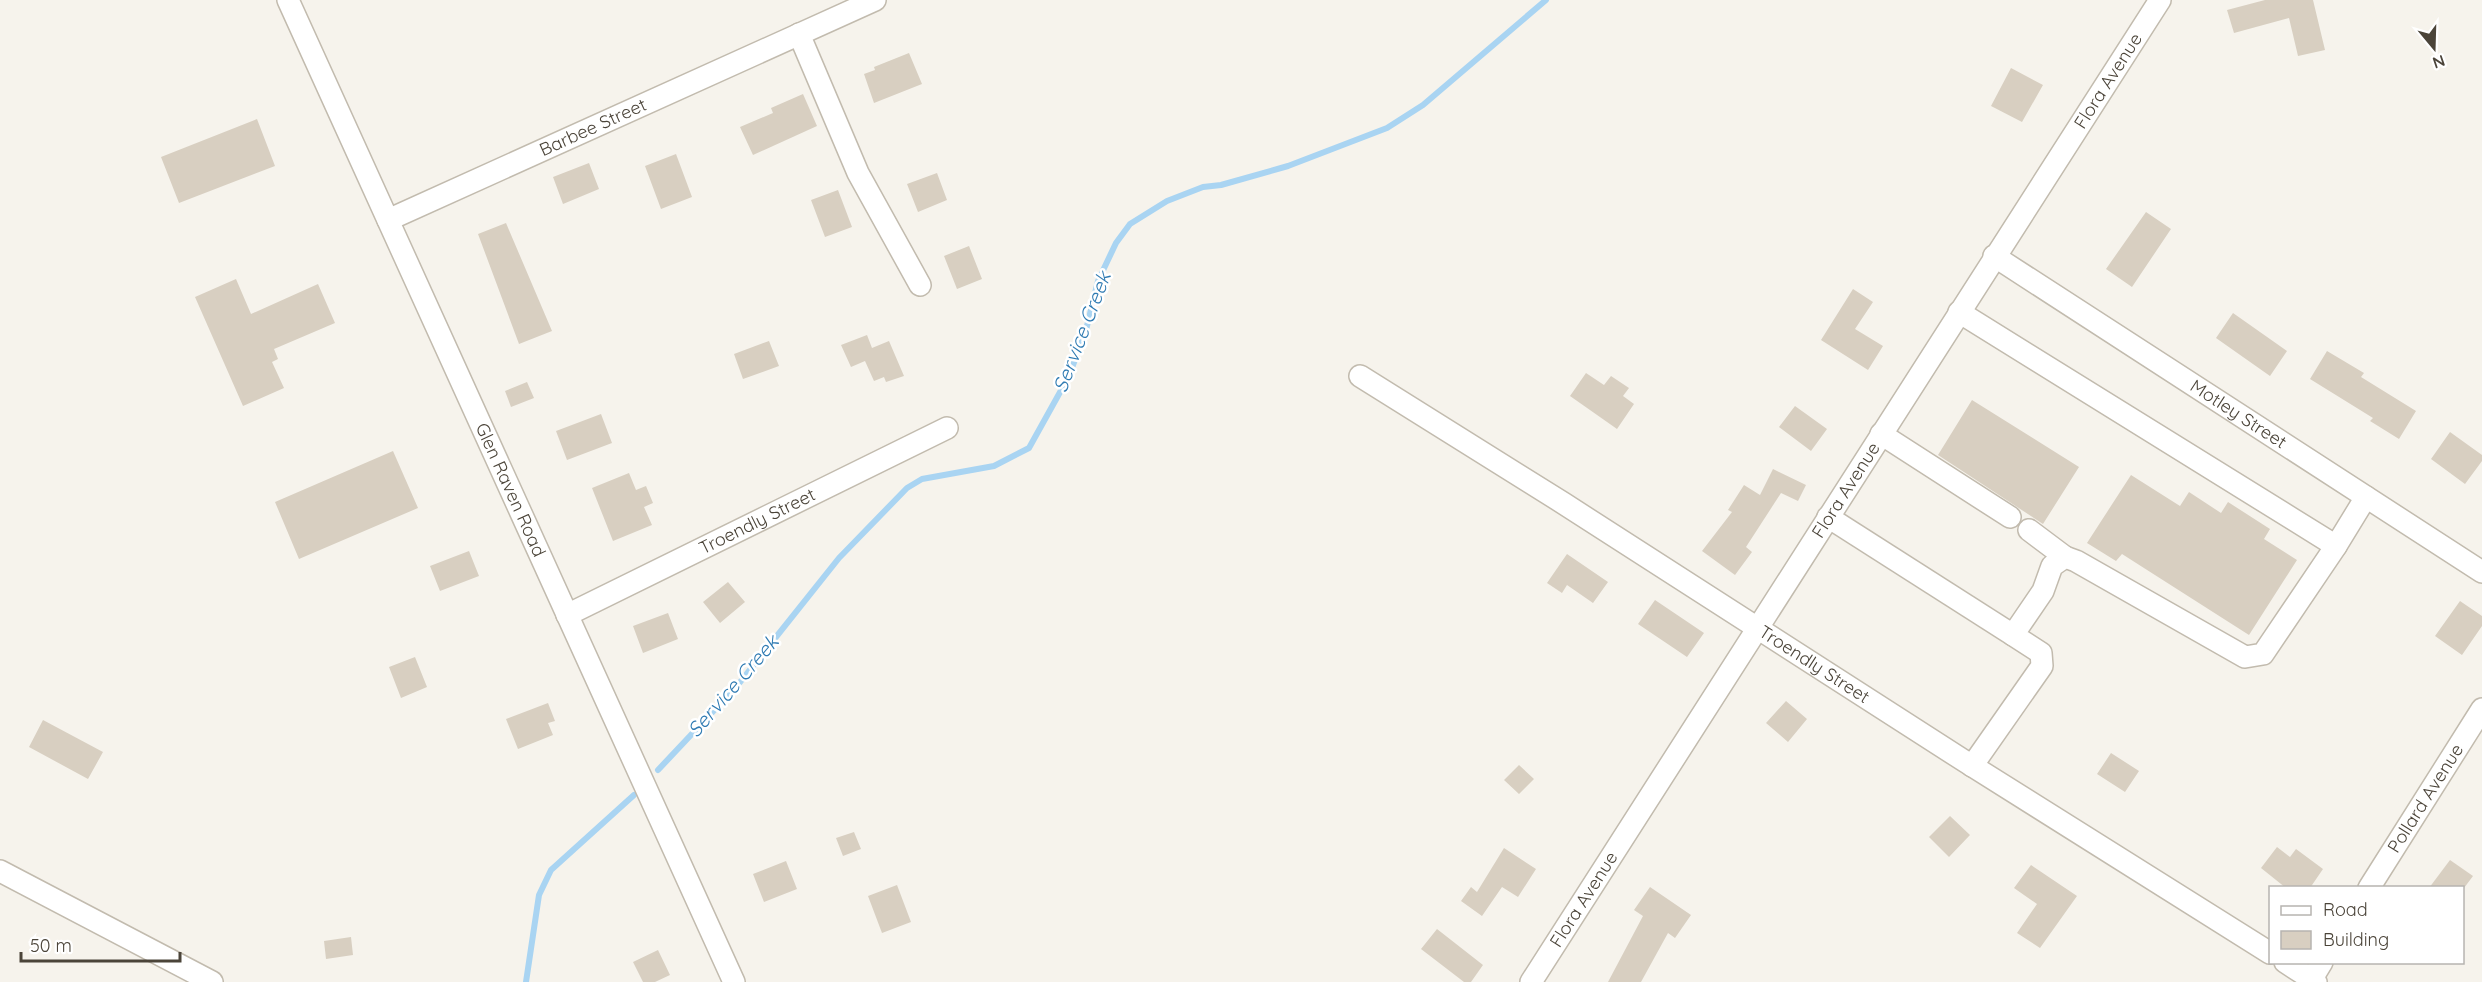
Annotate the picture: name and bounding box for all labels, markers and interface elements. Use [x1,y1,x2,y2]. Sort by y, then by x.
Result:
north arrow [2404,18,2464,78]
street label: Flora Avenue [2069,29,2147,133]
text: N [2430,51,2448,74]
street label: Barbee Street [536,93,650,161]
water label: Service Creek [1047,266,1117,396]
street label: Motley Street [2186,374,2291,453]
street label: Glen Raven Road [471,419,551,560]
street label: Flora Avenue [1806,438,1885,542]
street label: Troendly Street [695,483,819,559]
street label: Troendly Street [1755,620,1874,708]
water label: Service Creek [682,628,785,742]
street label: Pollard Avenue [2382,739,2468,857]
street label: Flora Avenue [1544,847,1623,951]
legend [2269,886,2464,964]
text: Road [2323,898,2368,921]
scale bar [21,925,180,963]
text: Building [2323,928,2389,951]
text: 50 m [30,934,72,957]

